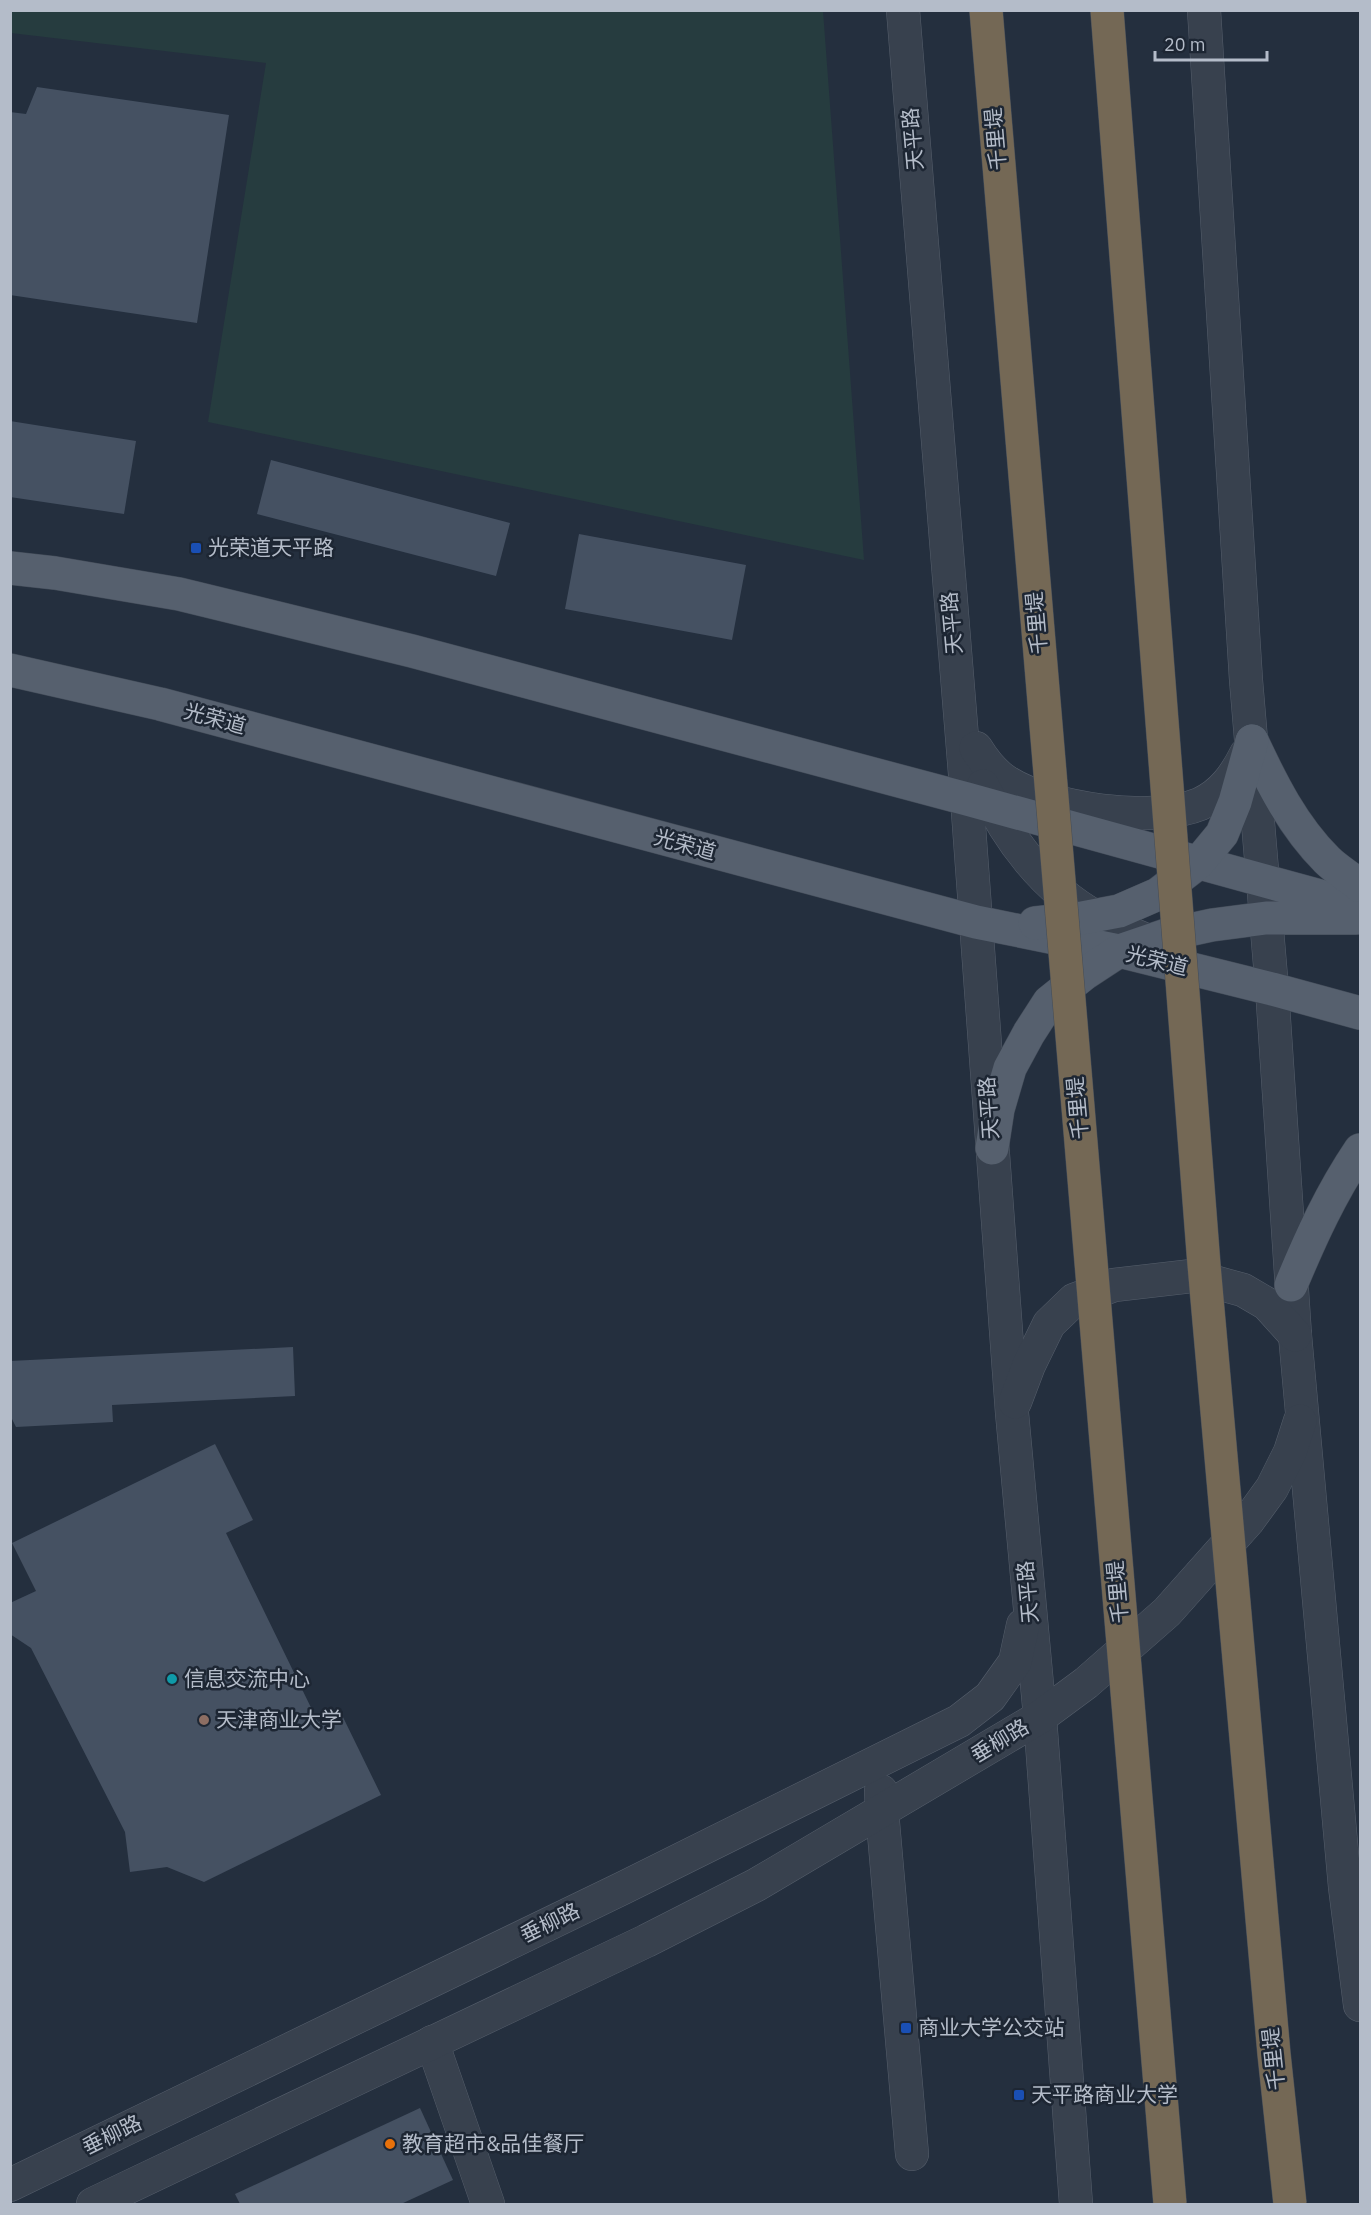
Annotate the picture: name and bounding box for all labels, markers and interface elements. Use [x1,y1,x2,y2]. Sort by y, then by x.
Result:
scale bar [1155,24,1268,62]
text: 20 m [1164,33,1206,56]
street label: 天平路 [895,106,929,172]
street label: 千里堤 [978,106,1012,172]
place label: 光荣道天平路 [208,533,334,561]
marker: 光荣道天平路 [189,541,203,555]
street label: 天平路 [934,590,968,656]
street label: 千里堤 [1019,590,1053,656]
street label: 光荣道 [181,696,249,740]
street label: 光荣道 [651,822,719,866]
street label: 光荣道 [1123,939,1191,981]
street label: 千里堤 [1060,1075,1094,1141]
street label: 天平路 [972,1076,1004,1140]
street label: 天平路 [1010,1559,1044,1625]
street label: 千里堤 [1100,1559,1134,1625]
place label: 信息交流中心 [184,1664,310,1692]
marker: 信息交流中心 [165,1672,179,1686]
place label: 天津商业大学 [216,1705,342,1733]
street label: 垂柳路 [965,1712,1034,1768]
marker: 天津商业大学 [197,1713,211,1727]
street label: 垂柳路 [515,1896,584,1948]
place label: 商业大学公交站 [918,2013,1065,2041]
marker: 商业大学公交站 [899,2021,913,2035]
street label: 千里堤 [1256,2026,1290,2092]
place label: 天平路商业大学 [1031,2080,1178,2108]
marker: 天平路商业大学 [1012,2088,1026,2102]
street label: 垂柳路 [77,2108,146,2160]
place label: 教育超市&品佳餐厅 [402,2129,585,2157]
marker: 教育超市&品佳餐厅 [383,2137,397,2151]

